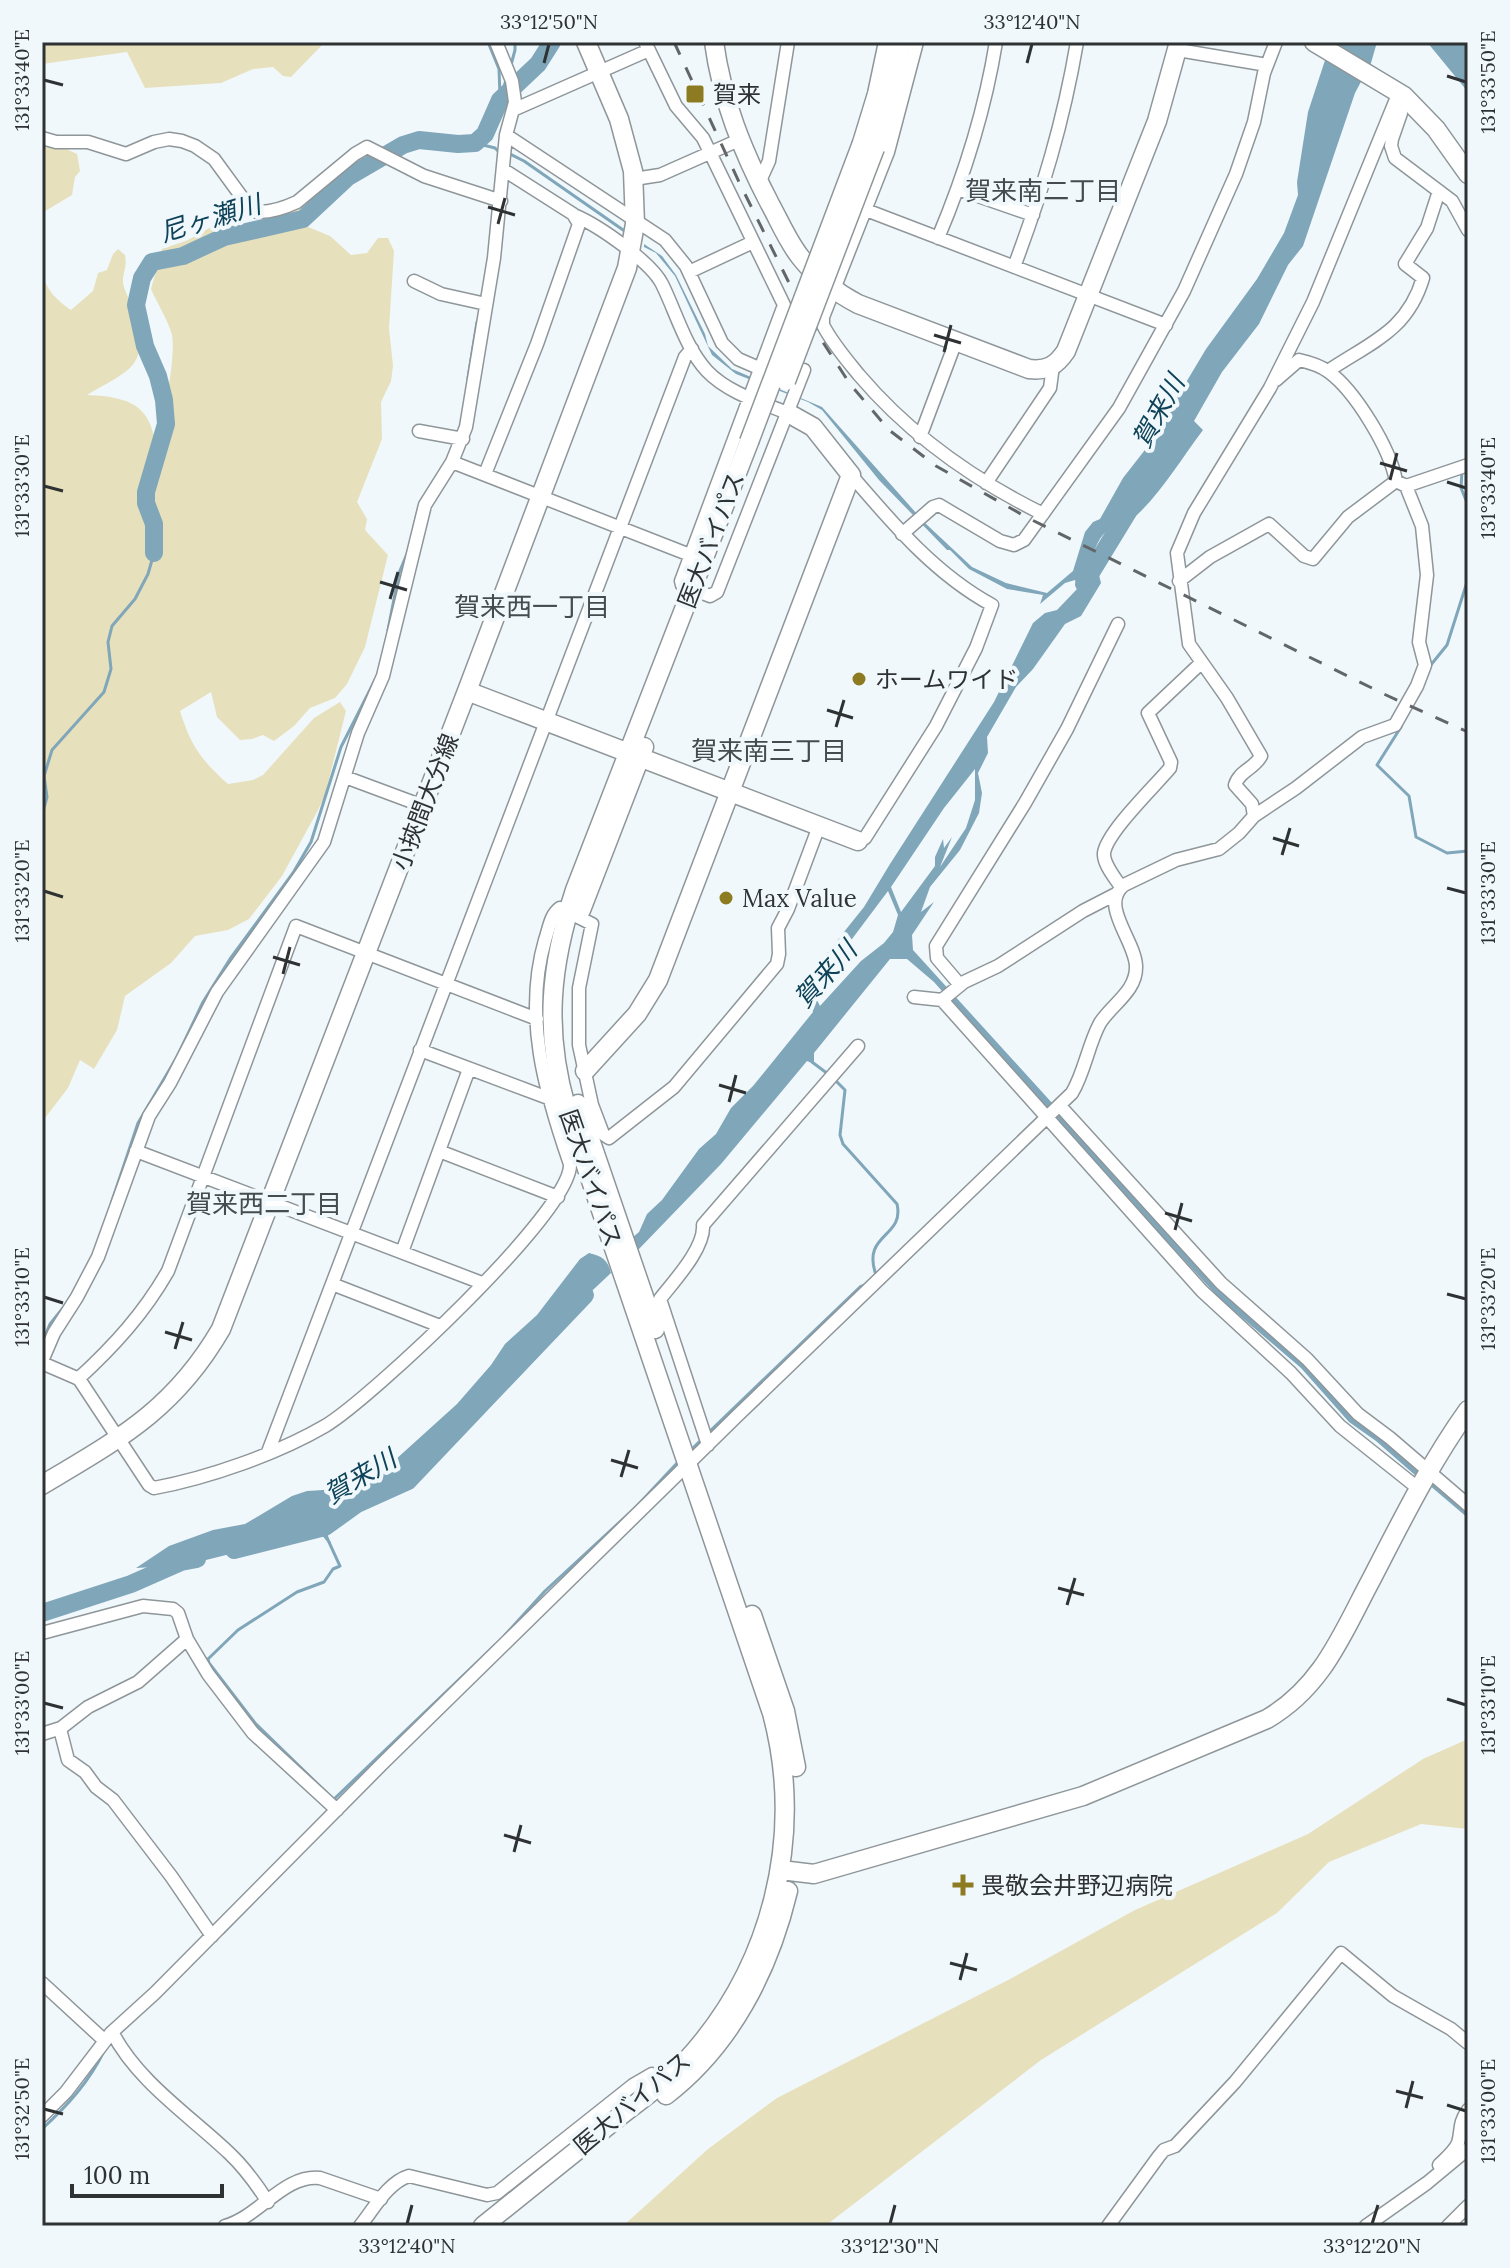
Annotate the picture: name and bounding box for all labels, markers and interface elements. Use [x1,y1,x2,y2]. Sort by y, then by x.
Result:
text: 33°12'50"N [500,9,598,34]
text: 33°12'40"N [983,9,1081,34]
text: 131°33'40"E [9,29,34,131]
text: 131°33'50"E [1475,31,1500,133]
place label: 賀来 [713,79,761,110]
marker: 賀来 [684,83,706,105]
district label: 賀来南二丁目 [965,174,1121,207]
water label: 尼ヶ瀬川 [155,186,267,249]
water label: 賀来川 [1125,366,1193,453]
text: 131°33'30"E [9,434,34,538]
text: 131°33'40"E [1475,437,1500,539]
street label: 医大バイパス [671,467,751,613]
district label: 賀来西一丁目 [454,590,610,623]
place label: ホームワイド [875,664,1018,695]
marker: ホームワイド [850,670,868,688]
street label: 小挾間大分線 [385,729,465,875]
district label: 賀来南三丁目 [691,734,847,767]
text: 131°33'20"E [9,840,34,942]
text: 131°33'30"E [1475,841,1500,945]
place label: Max Value [742,883,857,914]
marker: Max Value [717,889,735,907]
water label: 賀来川 [787,932,865,1014]
street label: 医大バイパス [553,1105,629,1251]
district label: 賀来西二丁目 [186,1187,342,1220]
text: 131°33'10"E [9,1247,34,1347]
text: 131°33'20"E [1475,1248,1500,1350]
water label: 賀来川 [318,1440,404,1510]
text: 131°33'00"E [9,1651,34,1755]
text: 131°33'10"E [1475,1655,1500,1755]
place label: 畏敬会井野辺病院 [981,1870,1173,1901]
marker: 畏敬会井野辺病院 [952,1874,974,1896]
street label: 医大バイパス [567,2045,697,2161]
text: 131°32'50"E [9,2058,34,2160]
text: 131°33'00"E [1475,2059,1500,2163]
scale bar [72,2148,222,2198]
text: 100 m [84,2160,150,2191]
text: 33°12'40"N [358,2233,456,2258]
text: 33°12'30"N [841,2233,939,2258]
text: 33°12'20"N [1323,2233,1421,2258]

